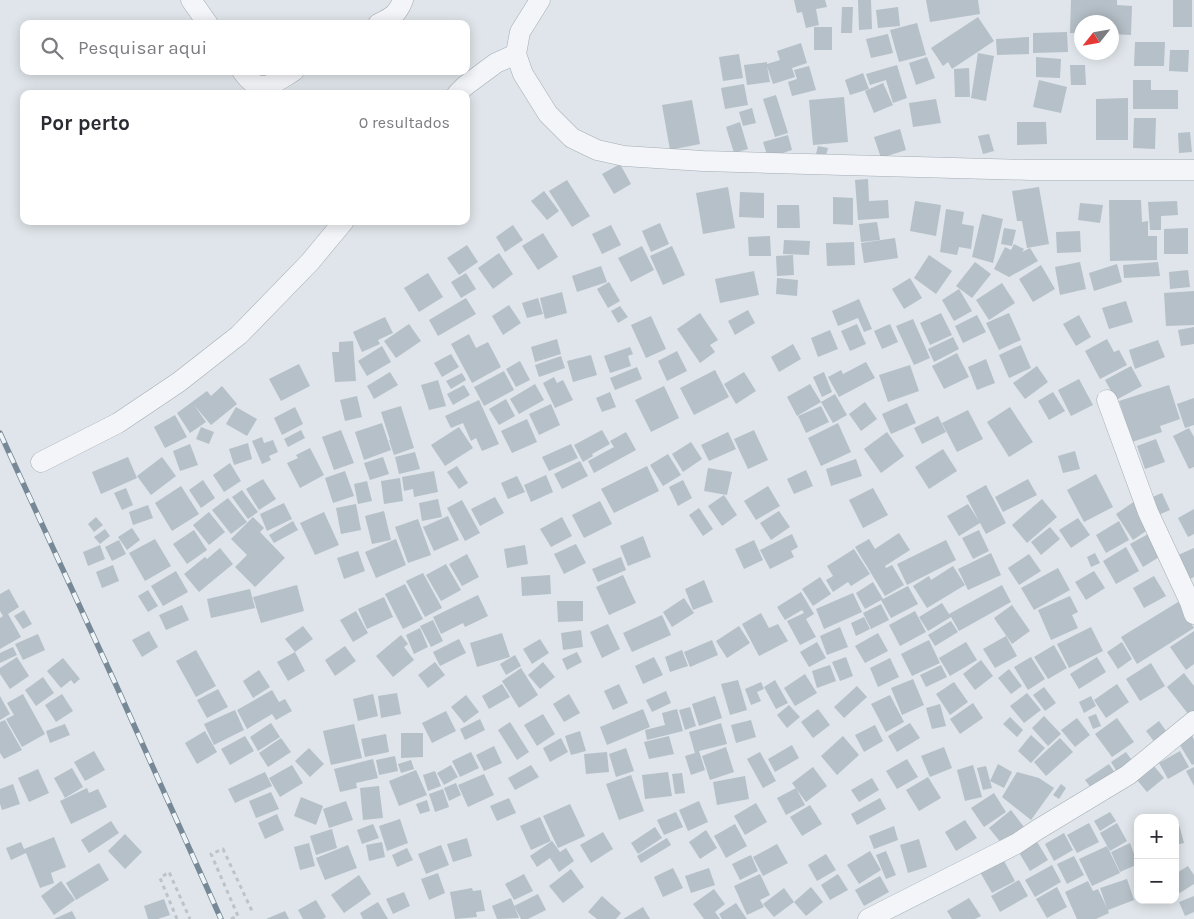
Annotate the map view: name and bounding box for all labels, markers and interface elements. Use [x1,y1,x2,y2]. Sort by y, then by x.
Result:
north arrow [1074,15,1119,60]
search box [20,20,470,75]
icon: search [38,34,66,62]
text: Pesquisar aqui [78,37,207,59]
text: Por perto [40,111,130,135]
text: 0 resultados [359,113,450,132]
map controls [1134,814,1179,904]
button: + [1134,814,1179,859]
button: − [1134,859,1179,904]

